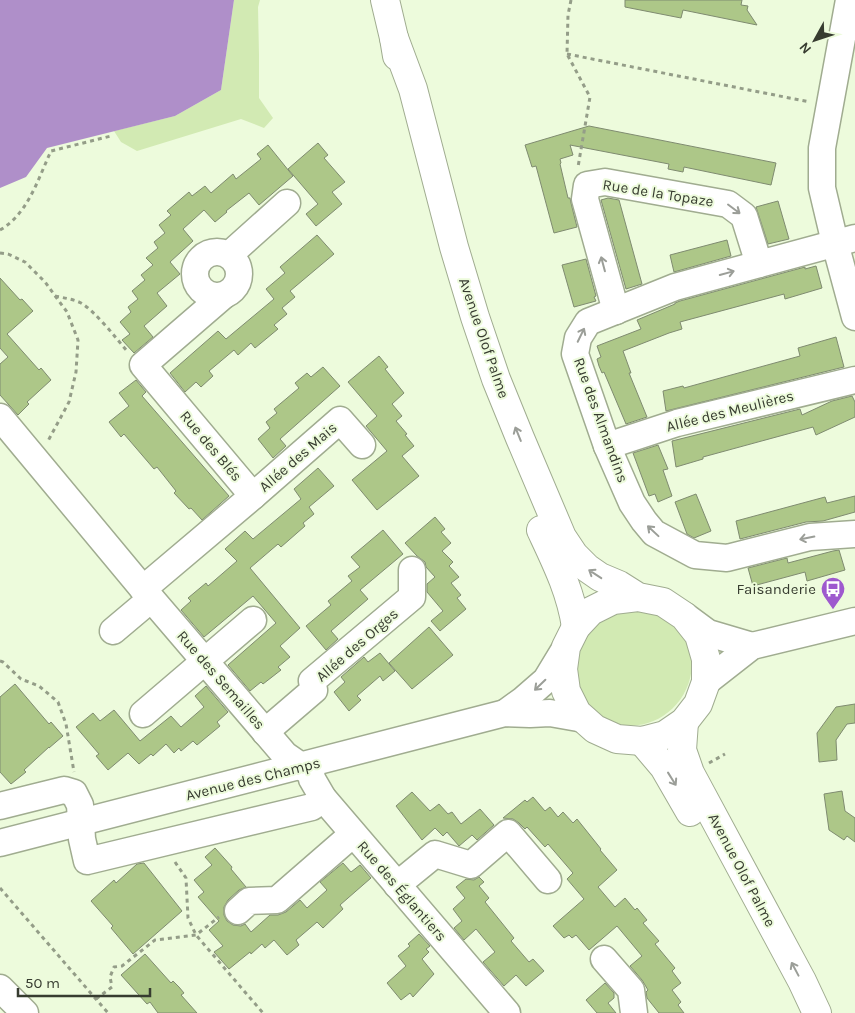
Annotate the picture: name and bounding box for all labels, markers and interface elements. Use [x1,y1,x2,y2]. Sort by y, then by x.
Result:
north arrow [790,15,840,65]
text: N [796,39,815,57]
street label: Rue de la Topaze [601,175,715,211]
one-way arrow [727,204,741,214]
one-way arrow [597,256,607,272]
one-way arrow [718,268,734,277]
street label: Avenue Olof Palme [455,275,513,401]
one-way arrow [577,328,586,343]
street label: Rue des Almandins [570,355,632,485]
street label: Allée des Meulières [664,386,796,436]
street label: Rue des Blés [176,407,246,485]
street label: Allée des Mais [255,418,341,496]
one-way arrow [513,426,522,442]
one-way arrow [647,525,660,537]
one-way arrow [799,534,815,543]
one-way arrow [589,568,603,578]
bus stop icon: Faisanderie [820,576,846,610]
place label: Faisanderie [736,580,816,598]
street label: Allée des Orges [312,604,402,686]
street label: Rue des Semailles [173,627,269,733]
one-way arrow [535,678,547,690]
street label: Avenue des Champs [184,754,322,804]
one-way arrow [667,772,677,786]
street label: Avenue Olof Palme [704,810,780,930]
street label: Rue des Églantiers [354,837,450,945]
one-way arrow [790,962,800,977]
scale bar [18,966,150,998]
text: 50 m [25,974,60,992]

